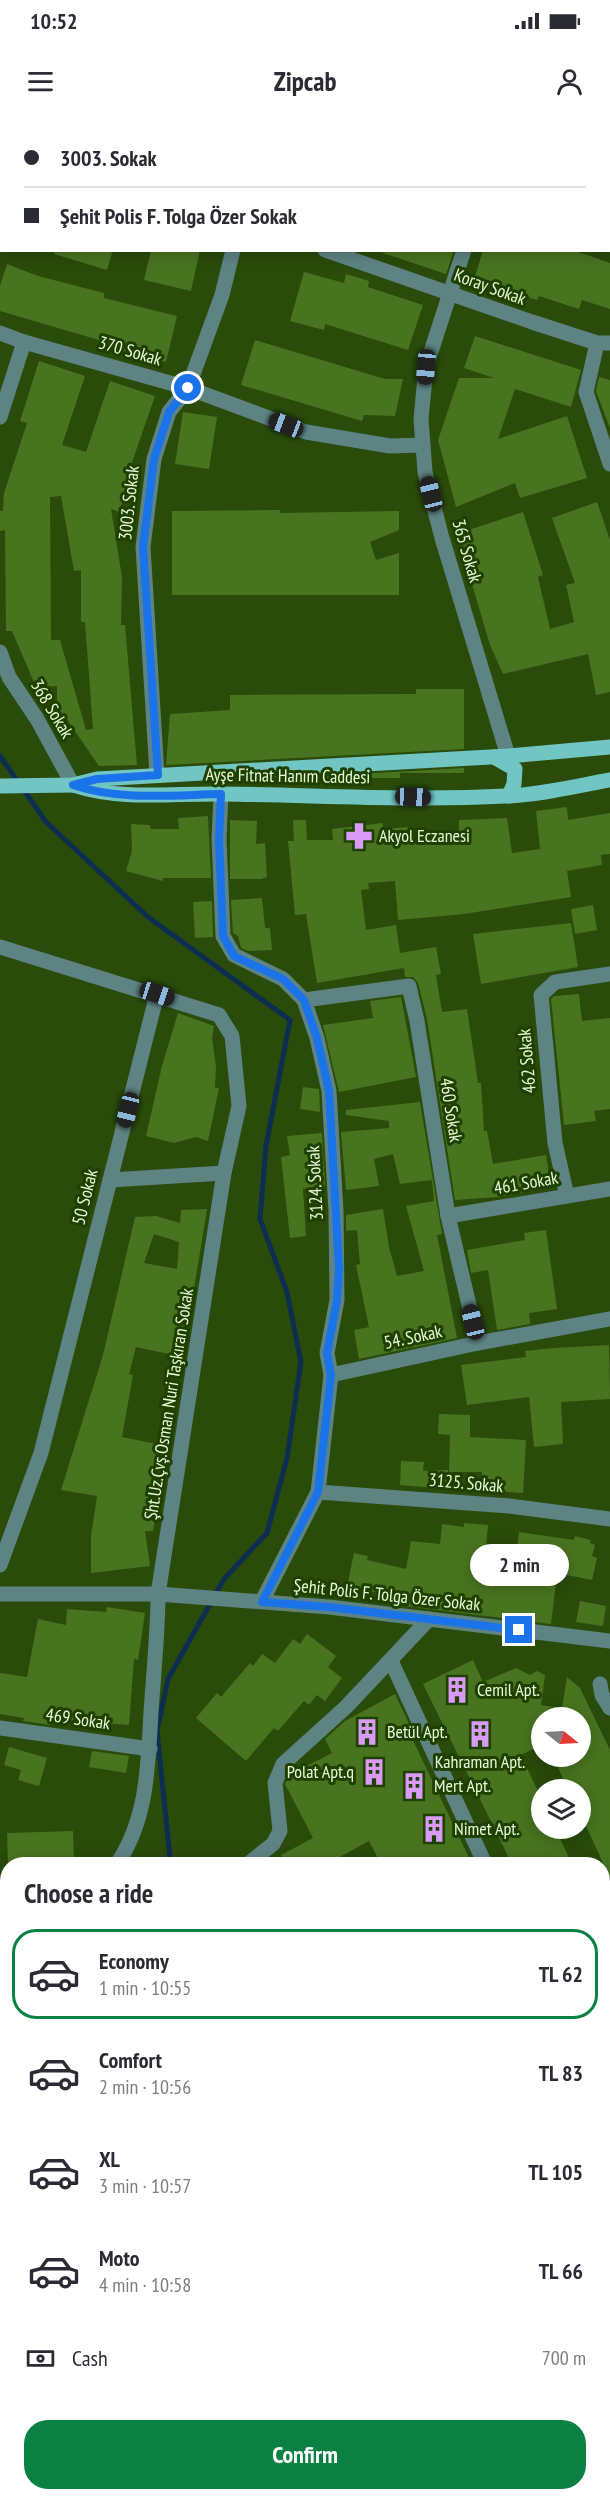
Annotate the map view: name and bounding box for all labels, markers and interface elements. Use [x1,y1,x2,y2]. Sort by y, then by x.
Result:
text: 10:52 [30,7,78,35]
text: Zipcab [274,64,336,98]
icon: menu [24,65,57,98]
icon: person [553,65,586,98]
text: 3003. Sokak [60,144,157,172]
text: Şehit Polis F. Tolga Özer Sokak [60,202,297,230]
street label: Koray Sokak [451,263,529,310]
street label: 370 Sokak [96,331,164,371]
car [415,348,437,386]
route start [174,374,201,401]
car [266,410,306,440]
street label: 3003. Sokak [113,465,144,541]
car [418,474,444,514]
street label: 365 Sokak [448,517,487,585]
street label: 368 Sokak [26,675,79,742]
street label: Ayşe Fitnat Hanım Caddesi [206,763,371,788]
car [395,787,431,807]
pharmacy icon: Akyol Eczanesi [344,821,374,851]
place label: Akyol Eczanesi [379,824,470,847]
car [137,980,177,1008]
street label: 462 Sokak [512,1028,541,1094]
street label: 460 Sokak [435,1076,468,1144]
car [115,1090,141,1130]
street label: 3124. Sokak [301,1145,328,1221]
street label: 461 Sokak [492,1166,560,1199]
street label: 50 Sokak [67,1167,103,1227]
street label: Şht.Uz.Çvş.Osman Nuri Taşkıran Sokak [139,1286,198,1521]
car [460,1302,486,1342]
street label: 54. Sokak [382,1319,444,1354]
street label: 3125. Sokak [428,1468,504,1497]
callout: 2 min [470,1543,568,1585]
text: 2 min [499,1552,540,1578]
street label: Şehit Polis F. Tolga Özer Sokak [293,1573,482,1616]
route end [505,1616,532,1643]
building icon: Cemil Apt. [442,1675,472,1705]
place label: Cemil Apt. [477,1678,540,1701]
street label: 469 Sokak [44,1703,112,1734]
north arrow [531,1707,591,1767]
map controls [531,1707,591,1839]
building icon: Betül Apt. [352,1717,382,1747]
building icon: Kahraman Apt. [465,1719,495,1749]
place label: Betül Apt. [387,1720,448,1743]
place label: Kahraman Apt. [435,1750,525,1773]
building icon: Polat Apt.q [359,1757,389,1787]
place label: Polat Apt.q [287,1760,354,1783]
building icon: Mert Apt. [399,1771,429,1801]
place label: Mert Apt. [434,1774,491,1797]
button: layers [531,1779,591,1839]
building icon: Nimet Apt. [419,1814,449,1844]
place label: Nimet Apt. [454,1817,520,1840]
text: Choose a ride [24,1876,153,1910]
icon: car [27,1947,81,2001]
text: Economy [99,1947,169,1975]
text: TL 62 [539,1960,583,1988]
text: 1 min · 10:55 [99,1975,191,2001]
icon: car [27,2046,81,2100]
text: Comfort [99,2046,162,2074]
text: TL 83 [539,2059,583,2087]
text: 2 min · 10:56 [99,2074,191,2100]
icon: car [27,2145,81,2199]
text: XL [99,2145,120,2173]
text: TL 105 [528,2158,583,2186]
text: 3 min · 10:57 [99,2173,191,2199]
icon: car [27,2244,81,2298]
text: Moto [99,2244,140,2272]
text: TL 66 [539,2257,583,2285]
text: 4 min · 10:58 [99,2272,191,2298]
icon: cash [24,2342,57,2375]
text: Cash [72,2344,108,2372]
text: 700 m [542,2345,586,2371]
button: Confirm [24,2420,586,2489]

